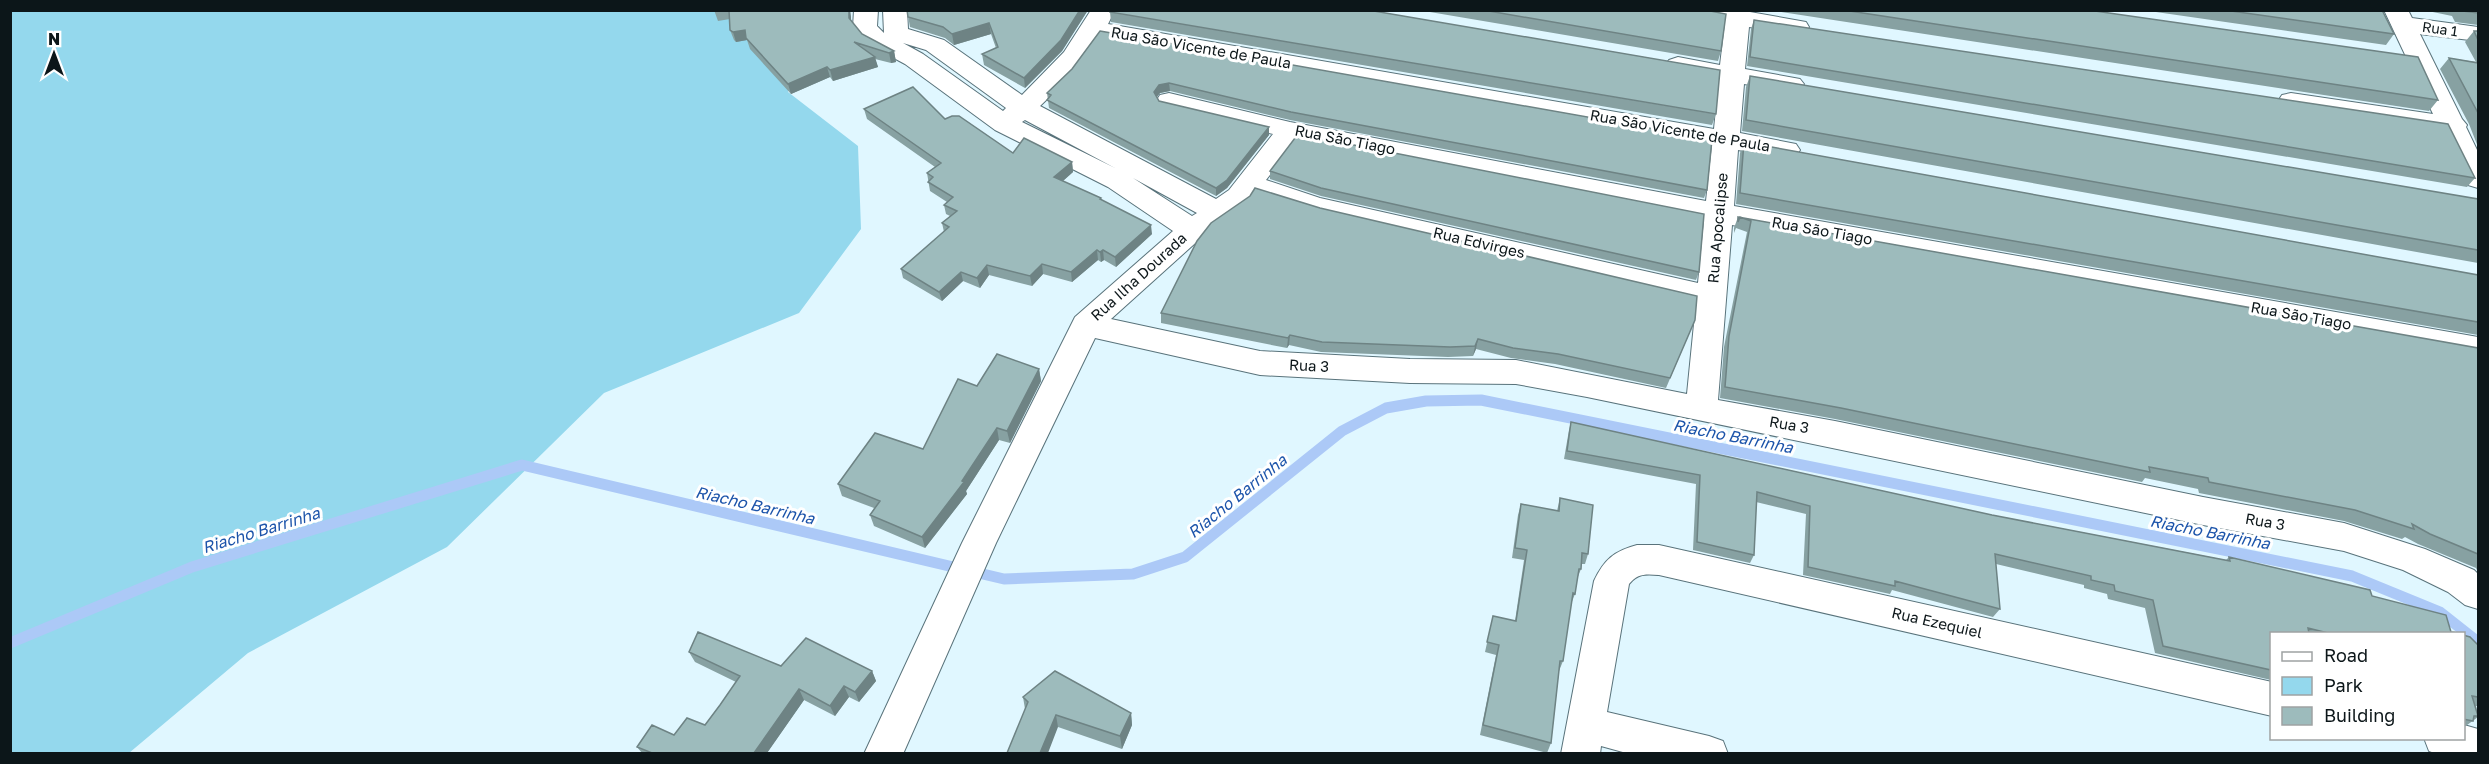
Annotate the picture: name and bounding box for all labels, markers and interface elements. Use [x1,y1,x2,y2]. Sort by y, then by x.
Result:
street label: Rua 1 [2421,18,2459,39]
street label: Rua São Vicente de Paula [1110,22,1293,72]
north arrow [24,24,84,84]
text: N [48,29,60,49]
street label: Rua São Vicente de Paula [1589,105,1772,155]
street label: Rua São Tiago [1293,120,1397,158]
street label: Rua Apocalipse [1703,172,1731,284]
street label: Rua São Tiago [1770,212,1874,248]
street label: Rua Edvirges [1432,223,1527,261]
street label: Rua Ilha Dourada [1087,229,1190,324]
street label: Rua São Tiago [2249,297,2353,333]
street label: Rua 3 [1289,355,1329,375]
street label: Rua 3 [1768,412,1810,436]
water label: Riacho Barrinha [1671,415,1796,458]
water label: Riacho Barrinha [1183,449,1291,542]
water label: Riacho Barrinha [693,482,817,529]
water label: Riacho Barrinha [200,502,323,557]
street label: Rua 3 [2244,509,2286,533]
water label: Riacho Barrinha [2148,511,2273,554]
street label: Rua Ezequiel [1890,603,1985,641]
legend [2270,632,2465,740]
text: Road [2324,644,2368,666]
text: Park [2324,674,2363,696]
text: Building [2324,704,2395,726]

